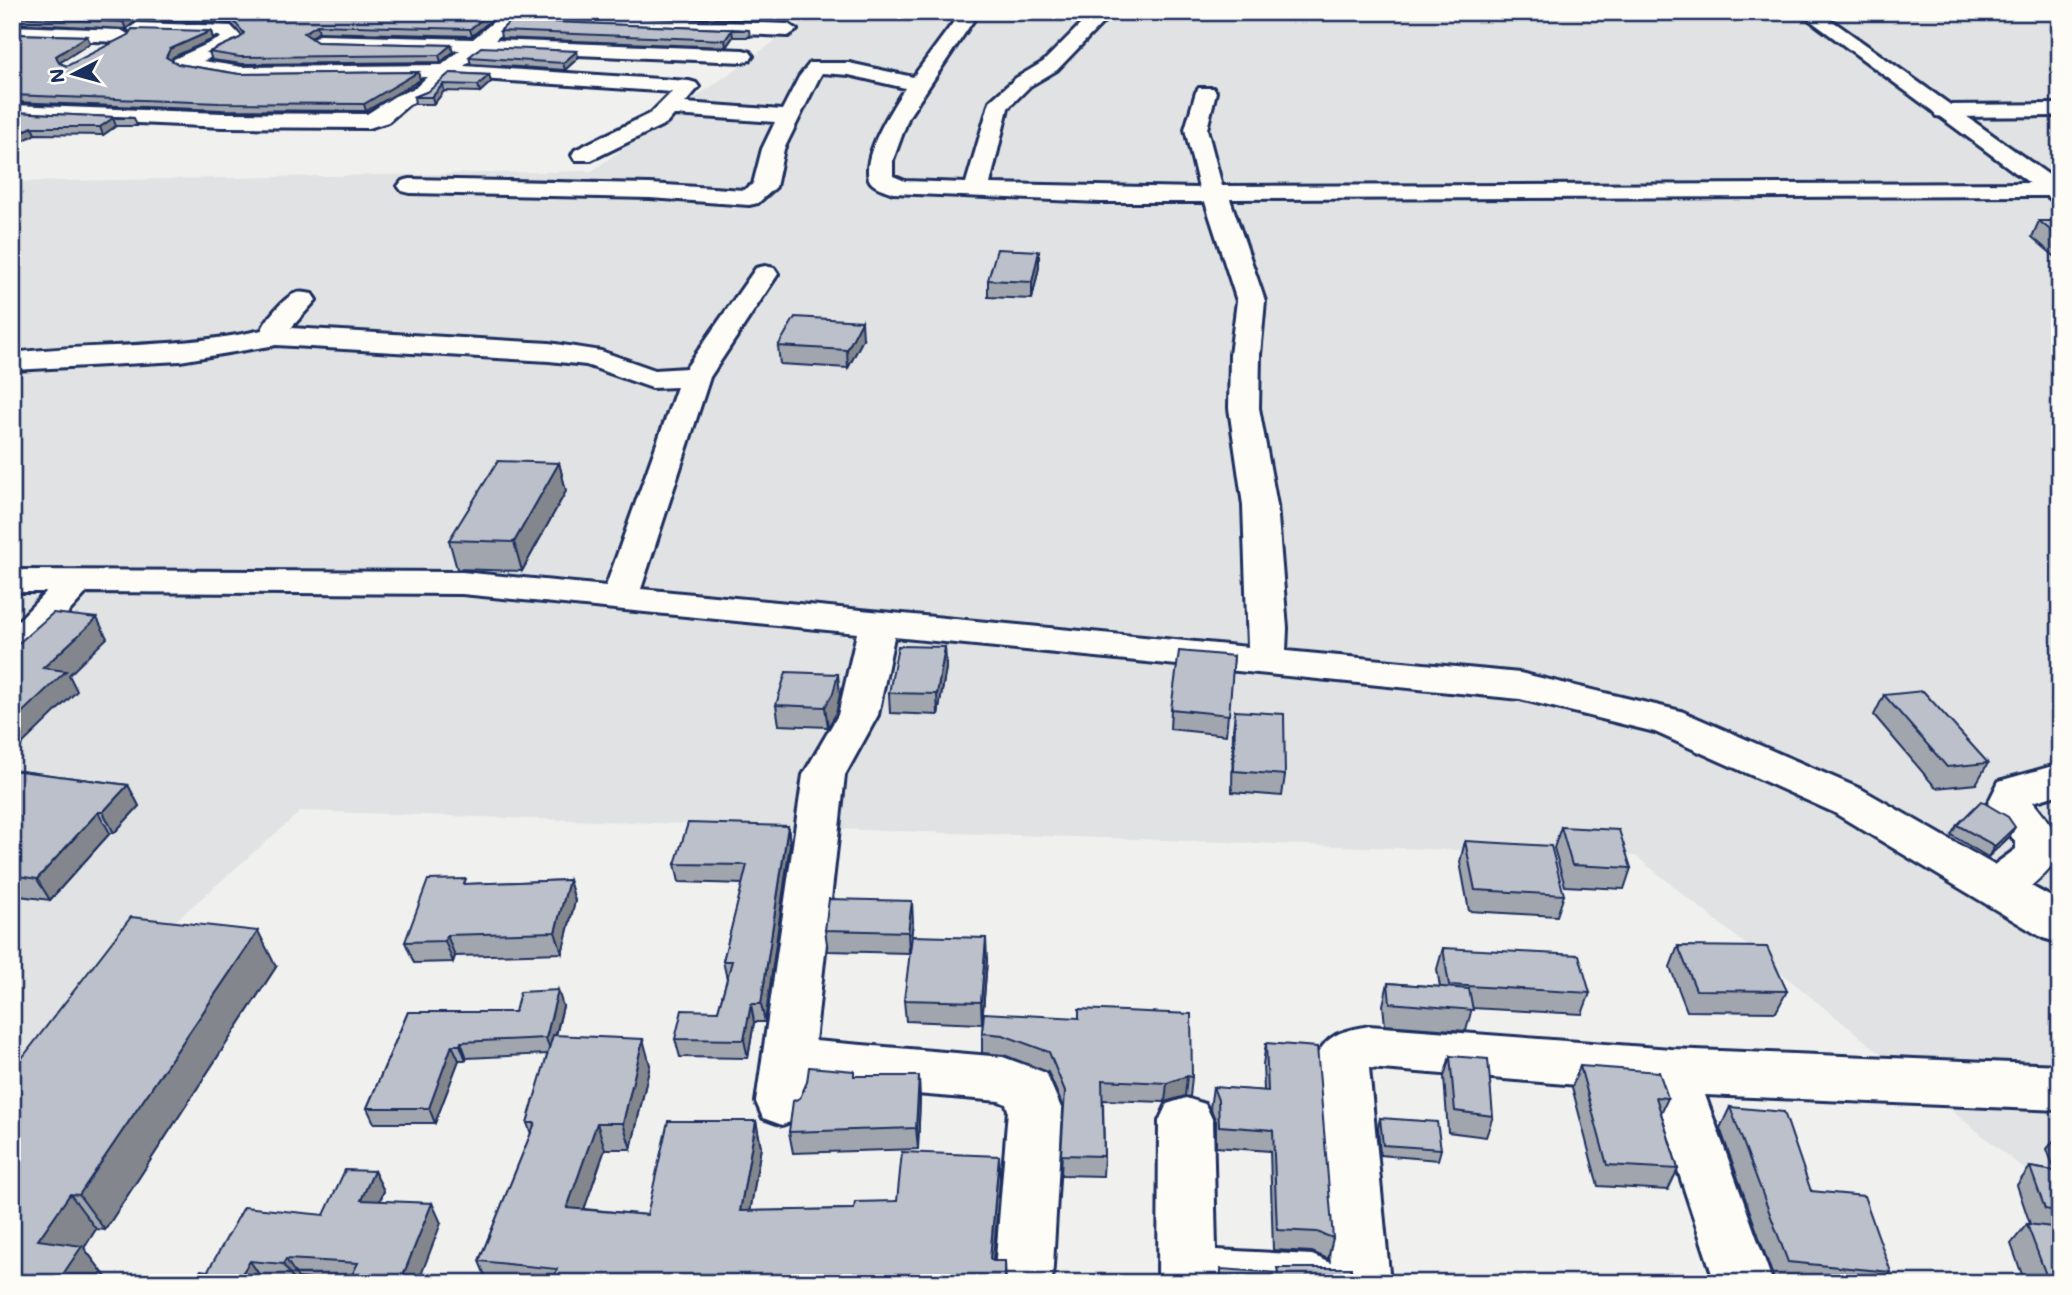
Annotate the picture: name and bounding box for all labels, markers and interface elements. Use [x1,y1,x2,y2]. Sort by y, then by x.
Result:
north arrow [38,38,108,108]
text: N [43,67,70,84]

